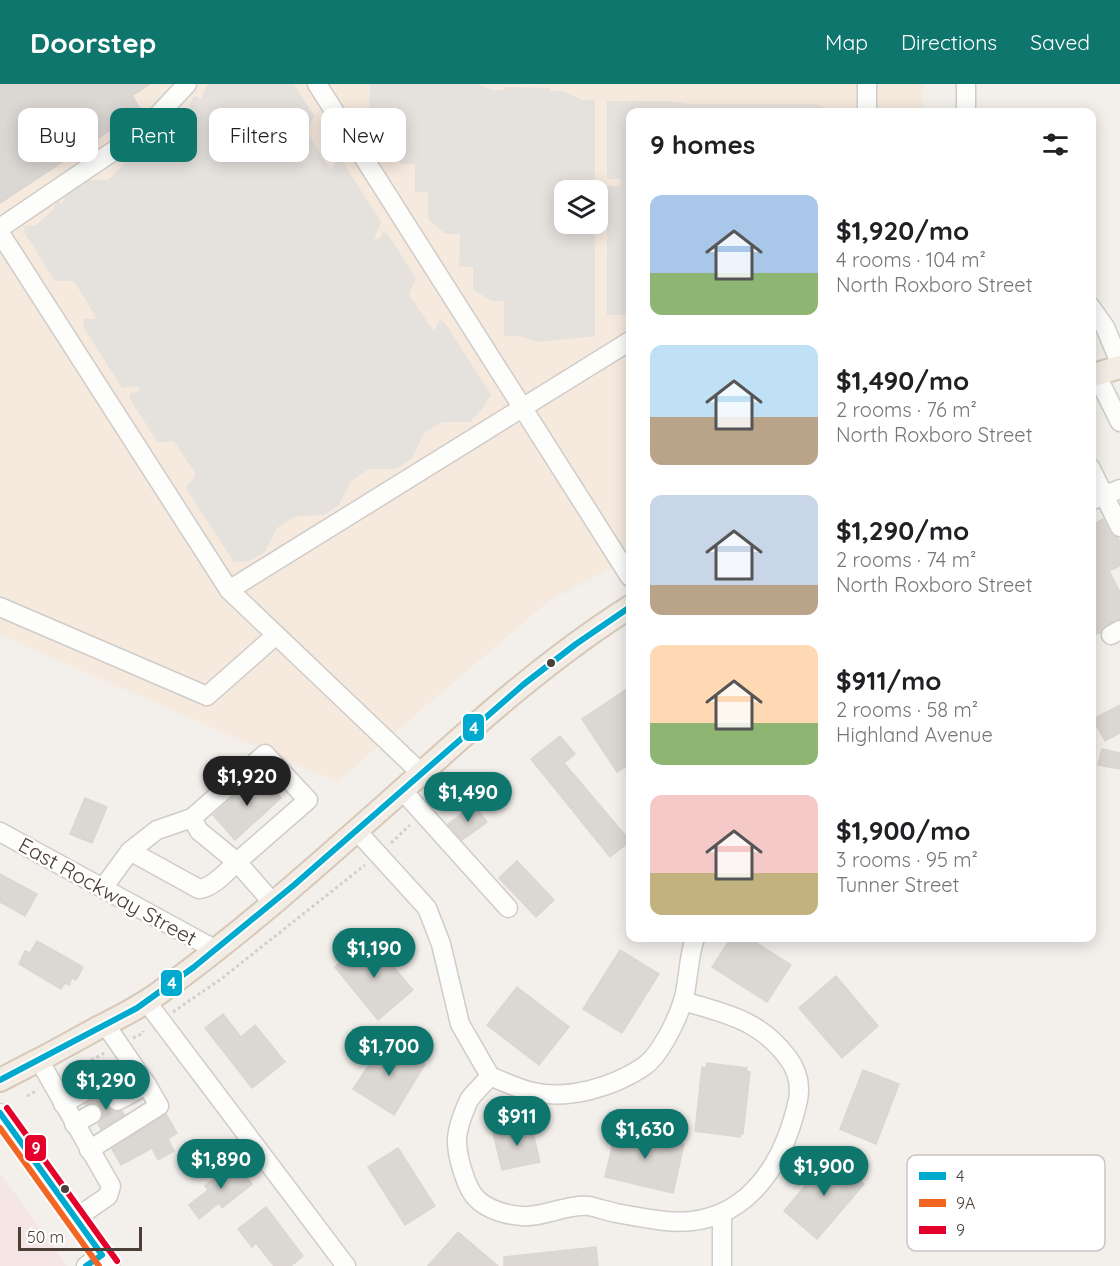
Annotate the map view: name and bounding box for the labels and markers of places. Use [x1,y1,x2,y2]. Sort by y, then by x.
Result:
unlabelled marker [545,657,557,669]
pin: $1,920 [198,756,296,807]
pin: $1,490 [419,772,517,823]
pin: $1,190 [325,928,423,979]
pin: $1,700 [340,1026,438,1077]
pin: $1,290 [57,1060,155,1111]
pin: $911 [481,1096,553,1147]
pin: $1,630 [596,1109,694,1160]
pin: $1,890 [172,1139,270,1190]
pin: $1,900 [775,1146,873,1197]
unlabelled marker [59,1183,71,1195]

